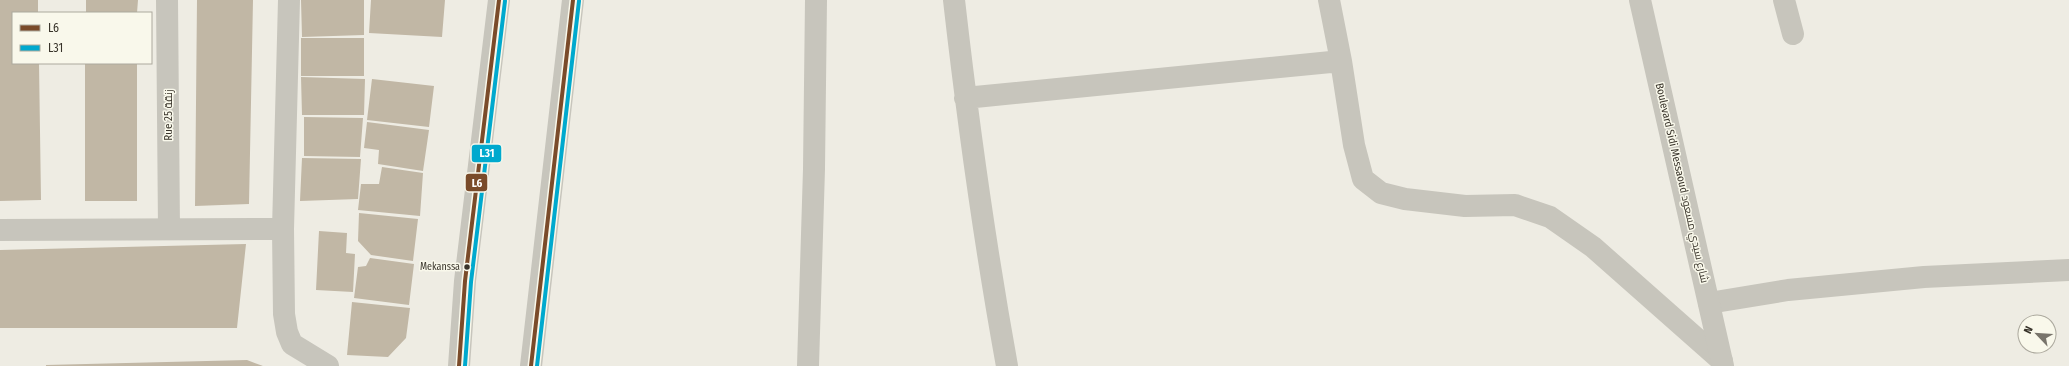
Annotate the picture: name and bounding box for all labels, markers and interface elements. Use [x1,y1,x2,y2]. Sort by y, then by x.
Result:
legend [12,12,152,64]
text: L6 [48,21,59,35]
text: L31 [48,41,63,55]
street label: Boulevard Sidi Messaoud شارع سيدي مسعود [1651,82,1711,285]
street label: Rue 25 زنقة [162,89,175,141]
line badge: L31 [471,144,502,163]
text: L31 [480,147,494,160]
line badge: L6 [465,173,488,192]
text: L6 [472,177,483,190]
place label: Mekanssa [420,261,460,273]
marker: Mekanssa [462,262,472,272]
north arrow [2017,314,2057,354]
text: N [2021,324,2036,336]

